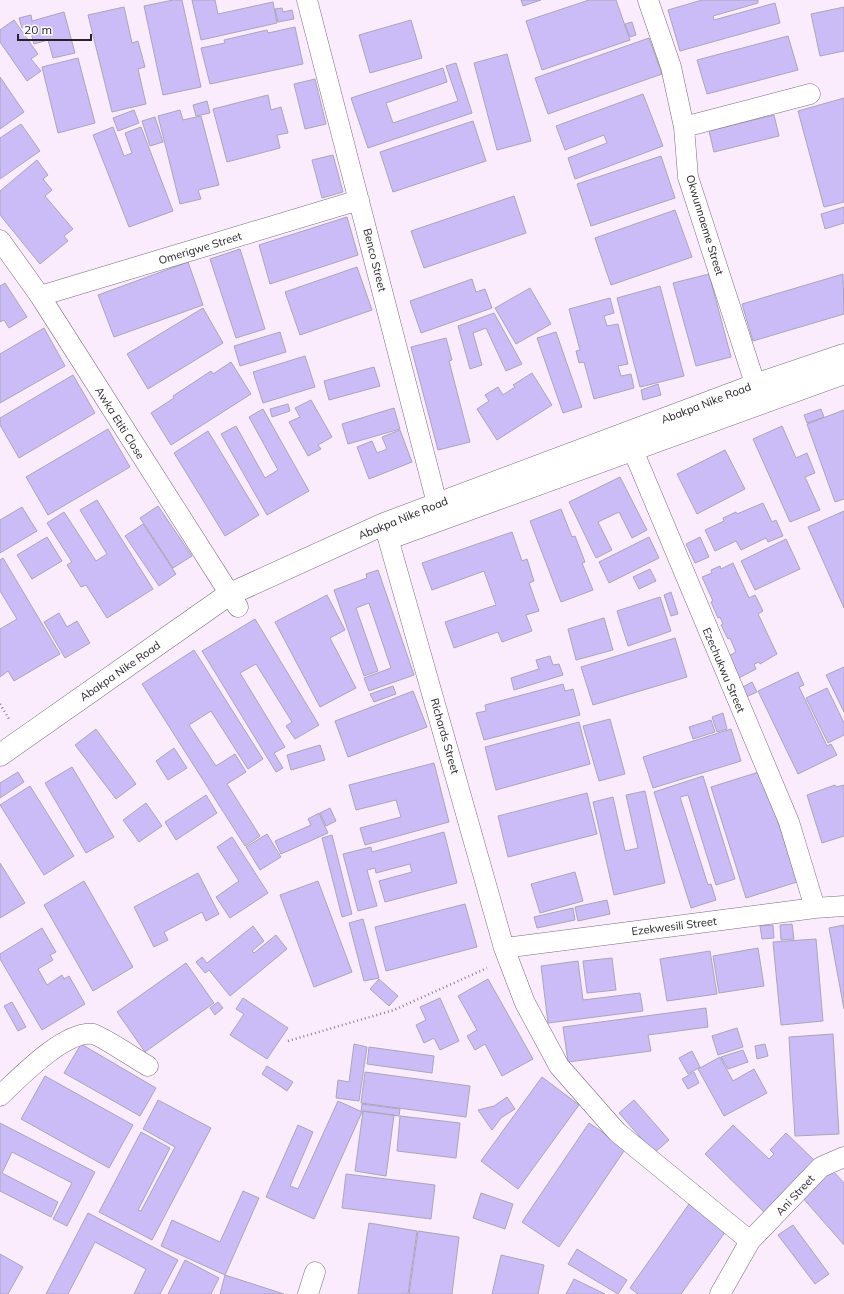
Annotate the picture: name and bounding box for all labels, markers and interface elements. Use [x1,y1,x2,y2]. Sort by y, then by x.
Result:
scale bar [18,16,91,42]
text: 20 m [24,22,52,37]
street label: Okwunnaeme Street [683,173,727,277]
street label: Benco Street [360,227,390,293]
street label: Omerigwe Street [157,229,243,267]
street label: Abakpa Nike Road [659,379,753,427]
street label: Awka Etiti Close [92,384,148,462]
street label: Abakpa Nike Road [356,494,450,542]
street label: Ezechukwu Street [700,625,748,715]
street label: Abakpa Nike Road [77,638,163,704]
street label: Richards Street [428,697,463,776]
street label: Ezekwesili Street [631,914,717,938]
street label: Ani Street [773,1172,817,1218]

